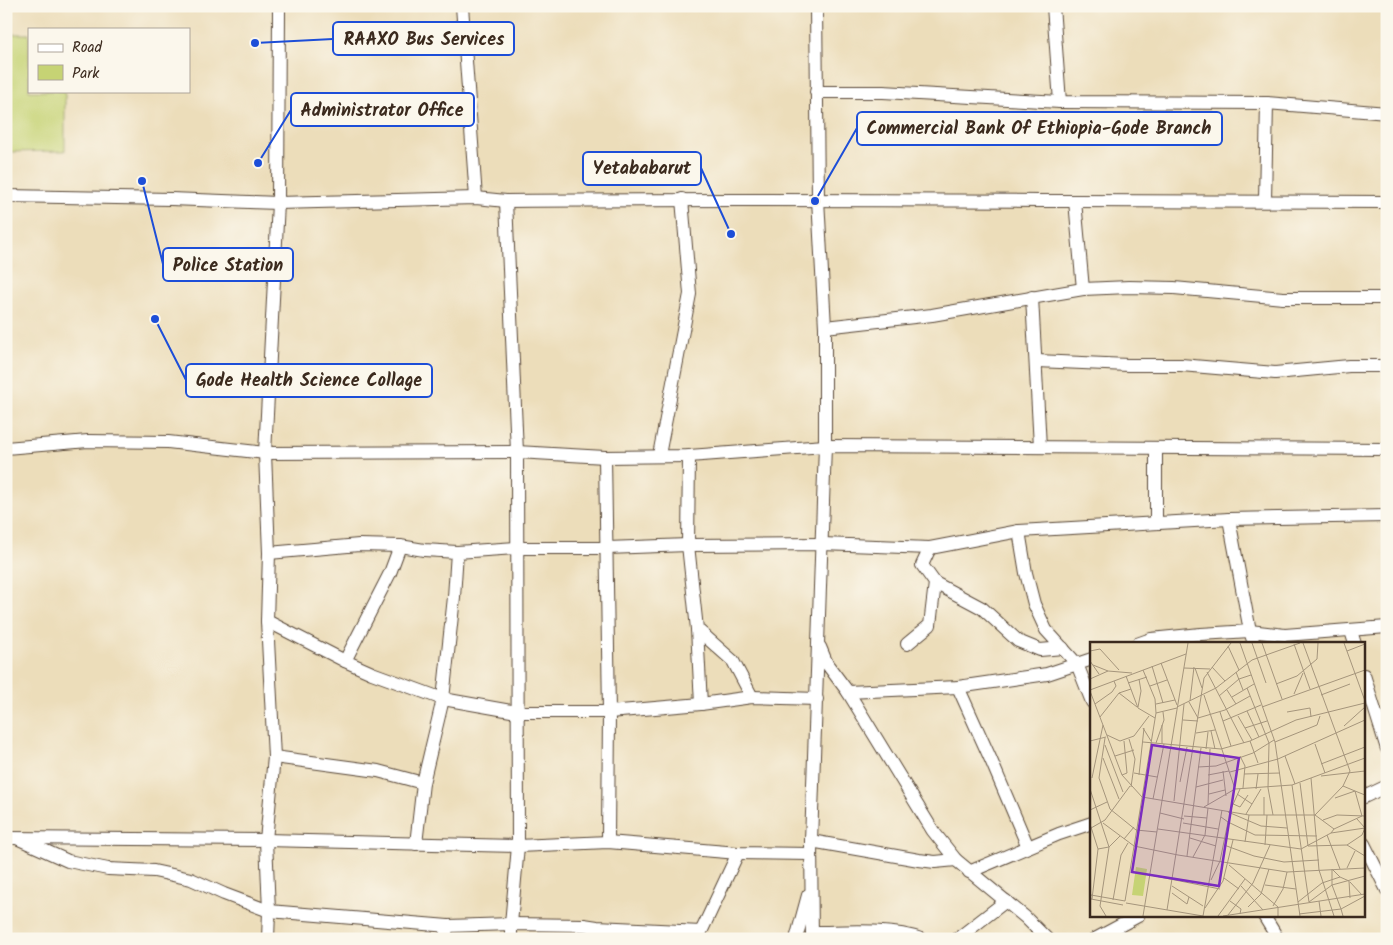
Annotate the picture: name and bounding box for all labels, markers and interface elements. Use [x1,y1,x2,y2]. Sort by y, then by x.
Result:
callout: RAAXO Bus Services [333,22,514,55]
text: RAAXO Bus Services [344,26,505,55]
legend [28,28,190,92]
text: Road [72,36,103,60]
text: Park [72,62,100,86]
callout: Administrator Office [291,93,474,126]
text: Administrator Office [301,97,464,126]
callout: Commercial Bank Of Ethiopia-Gode Branch [857,112,1222,145]
text: Commercial Bank Of Ethiopia-Gode Branch [867,115,1211,144]
callout: Yetababarut [583,152,701,185]
text: Yetababarut [593,155,692,184]
callout: Police Station [163,248,293,281]
text: Police Station [173,252,283,281]
callout: Gode Health Science Collage [186,364,432,397]
text: Gode Health Science Collage [196,367,422,396]
inset map [1090,642,1366,918]

